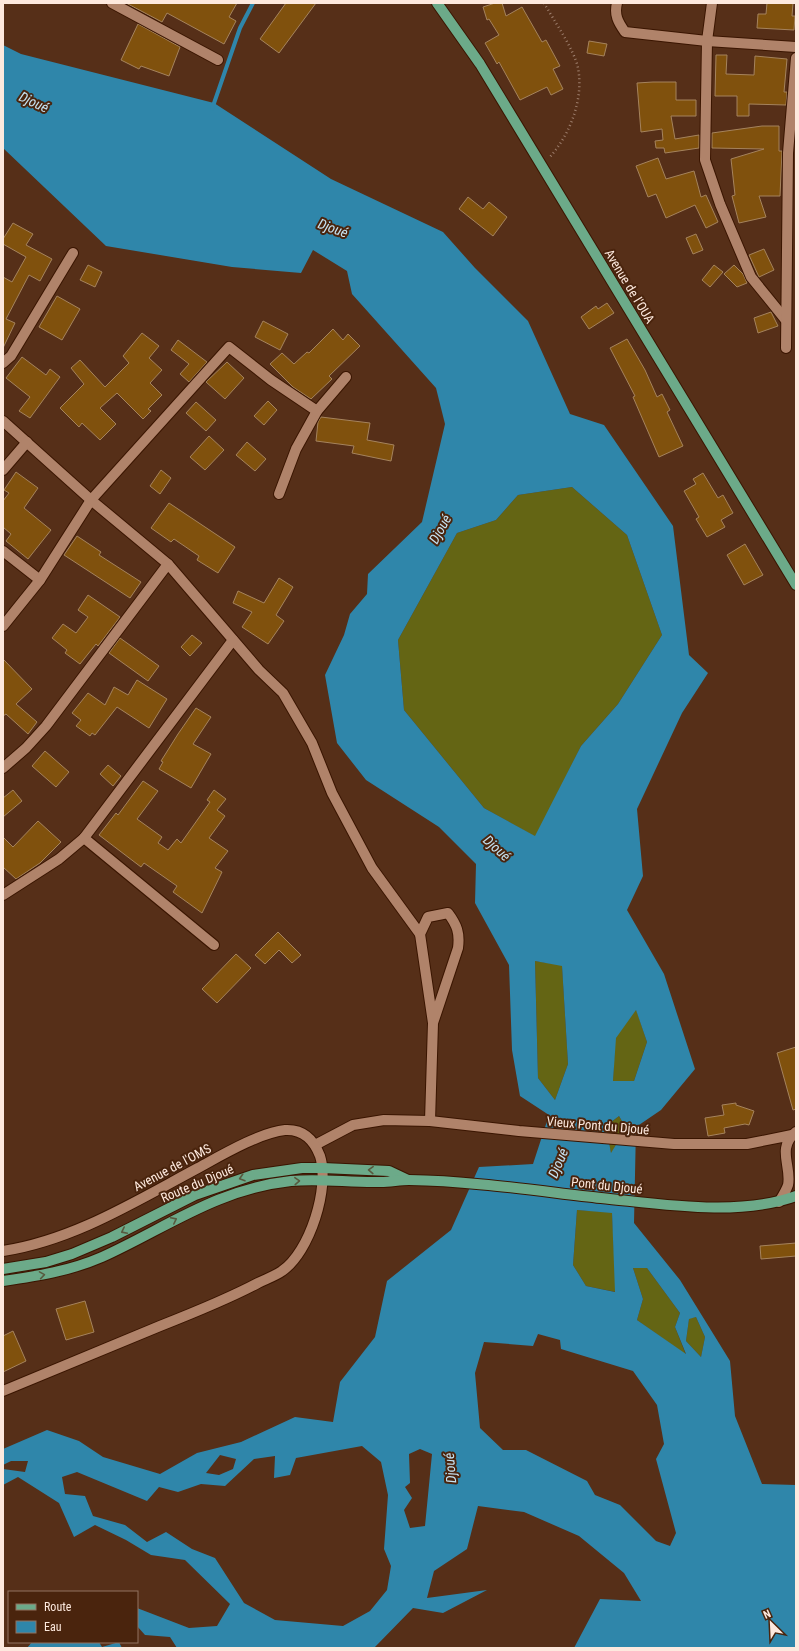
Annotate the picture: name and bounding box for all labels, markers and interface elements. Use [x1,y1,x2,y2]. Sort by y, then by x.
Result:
water label: Djoué [17,88,52,116]
water label: Djoué [316,215,351,241]
street label: Avenue de l'OUA [602,247,658,326]
water label: Djoué [426,511,455,546]
water label: Djoué [480,832,514,865]
street label: Vieux Pont du Djoué [546,1114,650,1137]
street label: Avenue de l'OMS [131,1141,214,1194]
water label: Djoué [545,1145,572,1180]
street label: Route du Djoué [159,1161,236,1206]
one-way arrow [368,1166,374,1174]
one-way arrow [239,1173,246,1182]
street label: Pont du Djoué [570,1174,643,1197]
one-way arrow [294,1177,300,1185]
one-way arrow [169,1217,177,1225]
one-way arrow [121,1226,128,1234]
one-way arrow [38,1271,45,1280]
water label: Djoué [441,1451,459,1484]
legend [8,1591,138,1643]
text: Route [44,1600,72,1614]
north arrow [751,1603,791,1643]
text: N [761,1607,773,1622]
text: Eau [44,1620,62,1634]

